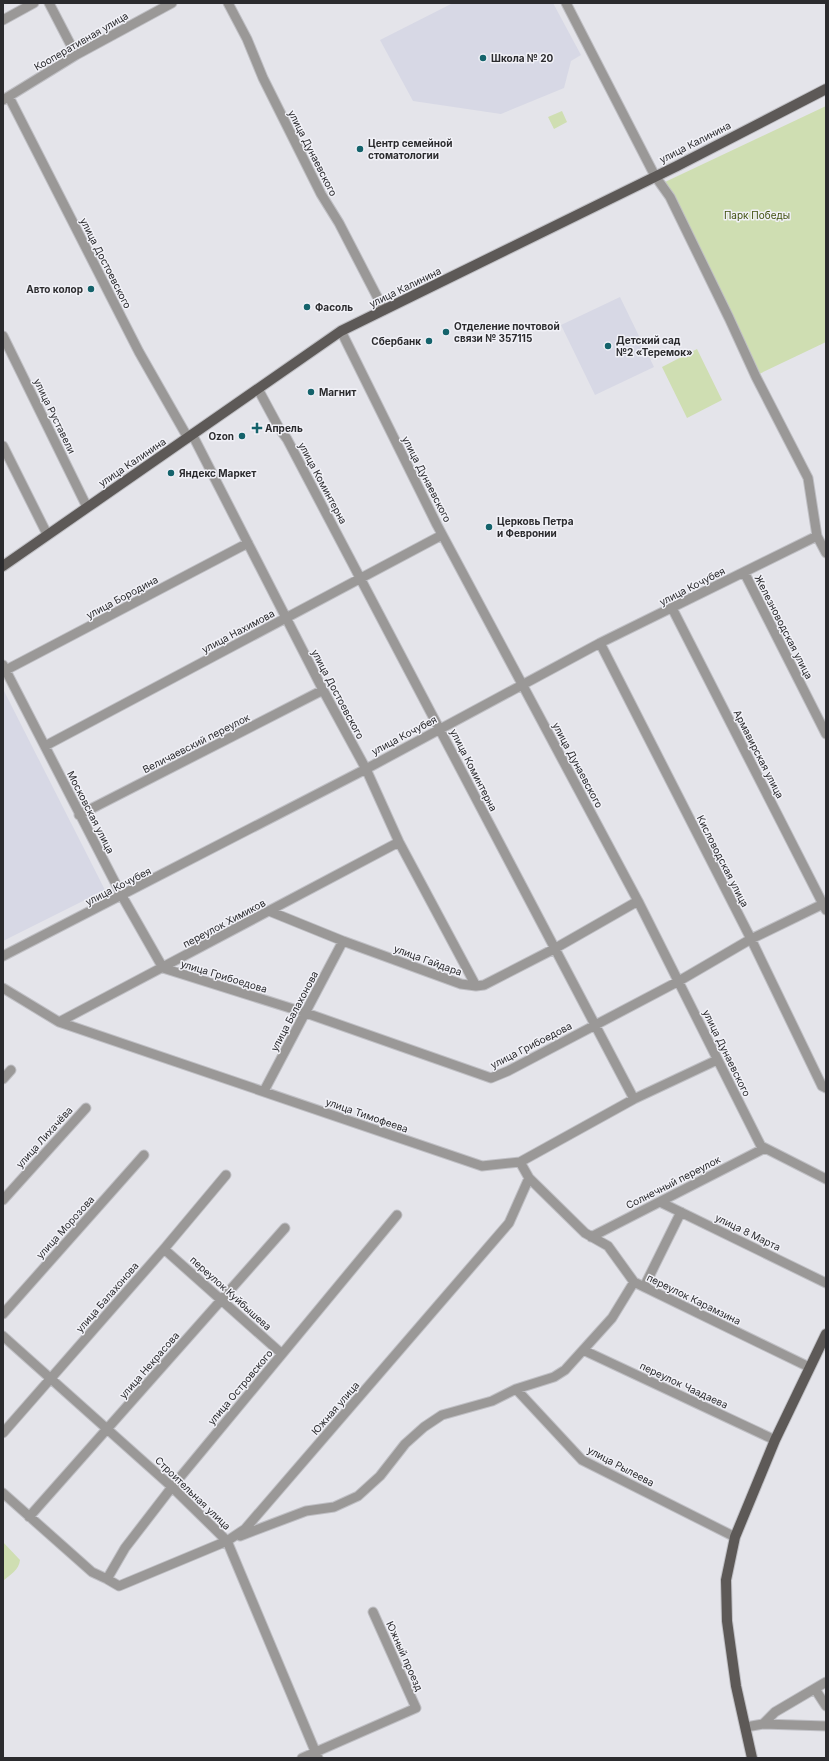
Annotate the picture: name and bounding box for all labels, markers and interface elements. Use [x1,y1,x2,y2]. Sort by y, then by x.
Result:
street label: Кооперативная улица [32,9,130,73]
place label: Школа № 20 [491,52,554,64]
marker: Школа № 20 [478,53,488,63]
street label: улица Дунаевского [286,108,340,198]
street label: улица Калинина [657,119,733,165]
place label: Центр cемейной cтоматологии [368,137,452,161]
marker: Центр cемейной cтоматологии [355,144,365,154]
park label: Парк Победы [724,209,790,221]
street label: улица Достоевского [78,216,134,310]
street label: улица Калинина [367,264,443,310]
place label: Авто колор [26,283,83,295]
marker: Авто колор [86,284,96,294]
place label: Фасоль [315,301,353,313]
marker: Фасоль [302,302,312,312]
place label: Отделение почтовой связи № 357115 [454,320,560,344]
marker: Отделение почтовой связи № 357115 [441,327,451,337]
place label: Детский сад №2 «Теремок» [616,334,693,358]
place label: Сбербанк [371,335,421,347]
marker: Сбербанк [424,336,434,346]
marker: Детский сад №2 «Теремок» [603,341,613,351]
street label: улица Руставели [32,376,78,456]
place label: Магнит [319,386,356,398]
marker: Магнит [306,387,316,397]
place label: Апрель [265,422,303,434]
marker: Апрель [252,423,262,433]
place label: Ozon [208,430,234,442]
marker: Ozon [237,431,247,441]
street label: улица Дунаевского [400,434,454,524]
street label: улица Калинина [96,435,168,489]
street label: улица Коминтерна [296,440,350,526]
place label: Яндекс Маркет [179,467,256,479]
marker: Яндекс Маркет [166,468,176,478]
place label: Церковь Петра и Февронии [497,515,574,539]
marker: Церковь Петра и Февронии [484,522,494,532]
street label: улица Кочубея [657,564,727,608]
street label: улица Бородина [84,573,160,621]
street label: Железноводская улица [753,573,815,681]
street label: улица Нахимова [200,607,276,655]
street label: улица Достоевского [309,647,367,741]
street label: Армавирская улица [732,708,786,800]
street label: Величаевский переулок [140,710,252,775]
street label: улица Кочубея [369,713,439,757]
street label: улица Дунаевского [550,720,606,810]
street label: улица Коминтерна [448,727,500,813]
street label: Московская улица [65,769,117,855]
street label: Кисловодская улица [695,813,751,909]
street label: улица Кочубея [83,864,153,908]
street label: переулок Химиков [181,896,268,950]
street label: улица Гайдара [392,942,464,978]
street label: улица Грибоедова [179,957,269,995]
street label: улица Балахонова [268,969,320,1053]
street label: улица Дунаевского [701,1008,753,1098]
street label: улица Грибоедова [488,1019,574,1071]
street label: улица Тимофеева [324,1095,410,1135]
street label: улица Лихачёва [13,1104,75,1170]
street label: Солнечный переулок [624,1153,723,1211]
street label: улица Морозова [34,1193,96,1261]
street label: улица 8 Марта [713,1211,783,1253]
street label: переулок Куйбышева [188,1253,274,1333]
street label: улица Балахонова [73,1259,141,1335]
street label: переулок Карамзина [645,1271,743,1327]
street label: улица Некрасова [117,1329,181,1401]
street label: улица Островского [205,1347,275,1427]
street label: переулок Чаадаева [638,1359,730,1411]
street label: Южная улица [309,1379,361,1437]
street label: улица Рылеева [586,1443,656,1489]
street label: Строительная улица [153,1454,233,1532]
street label: Южный проезд [384,1619,426,1693]

